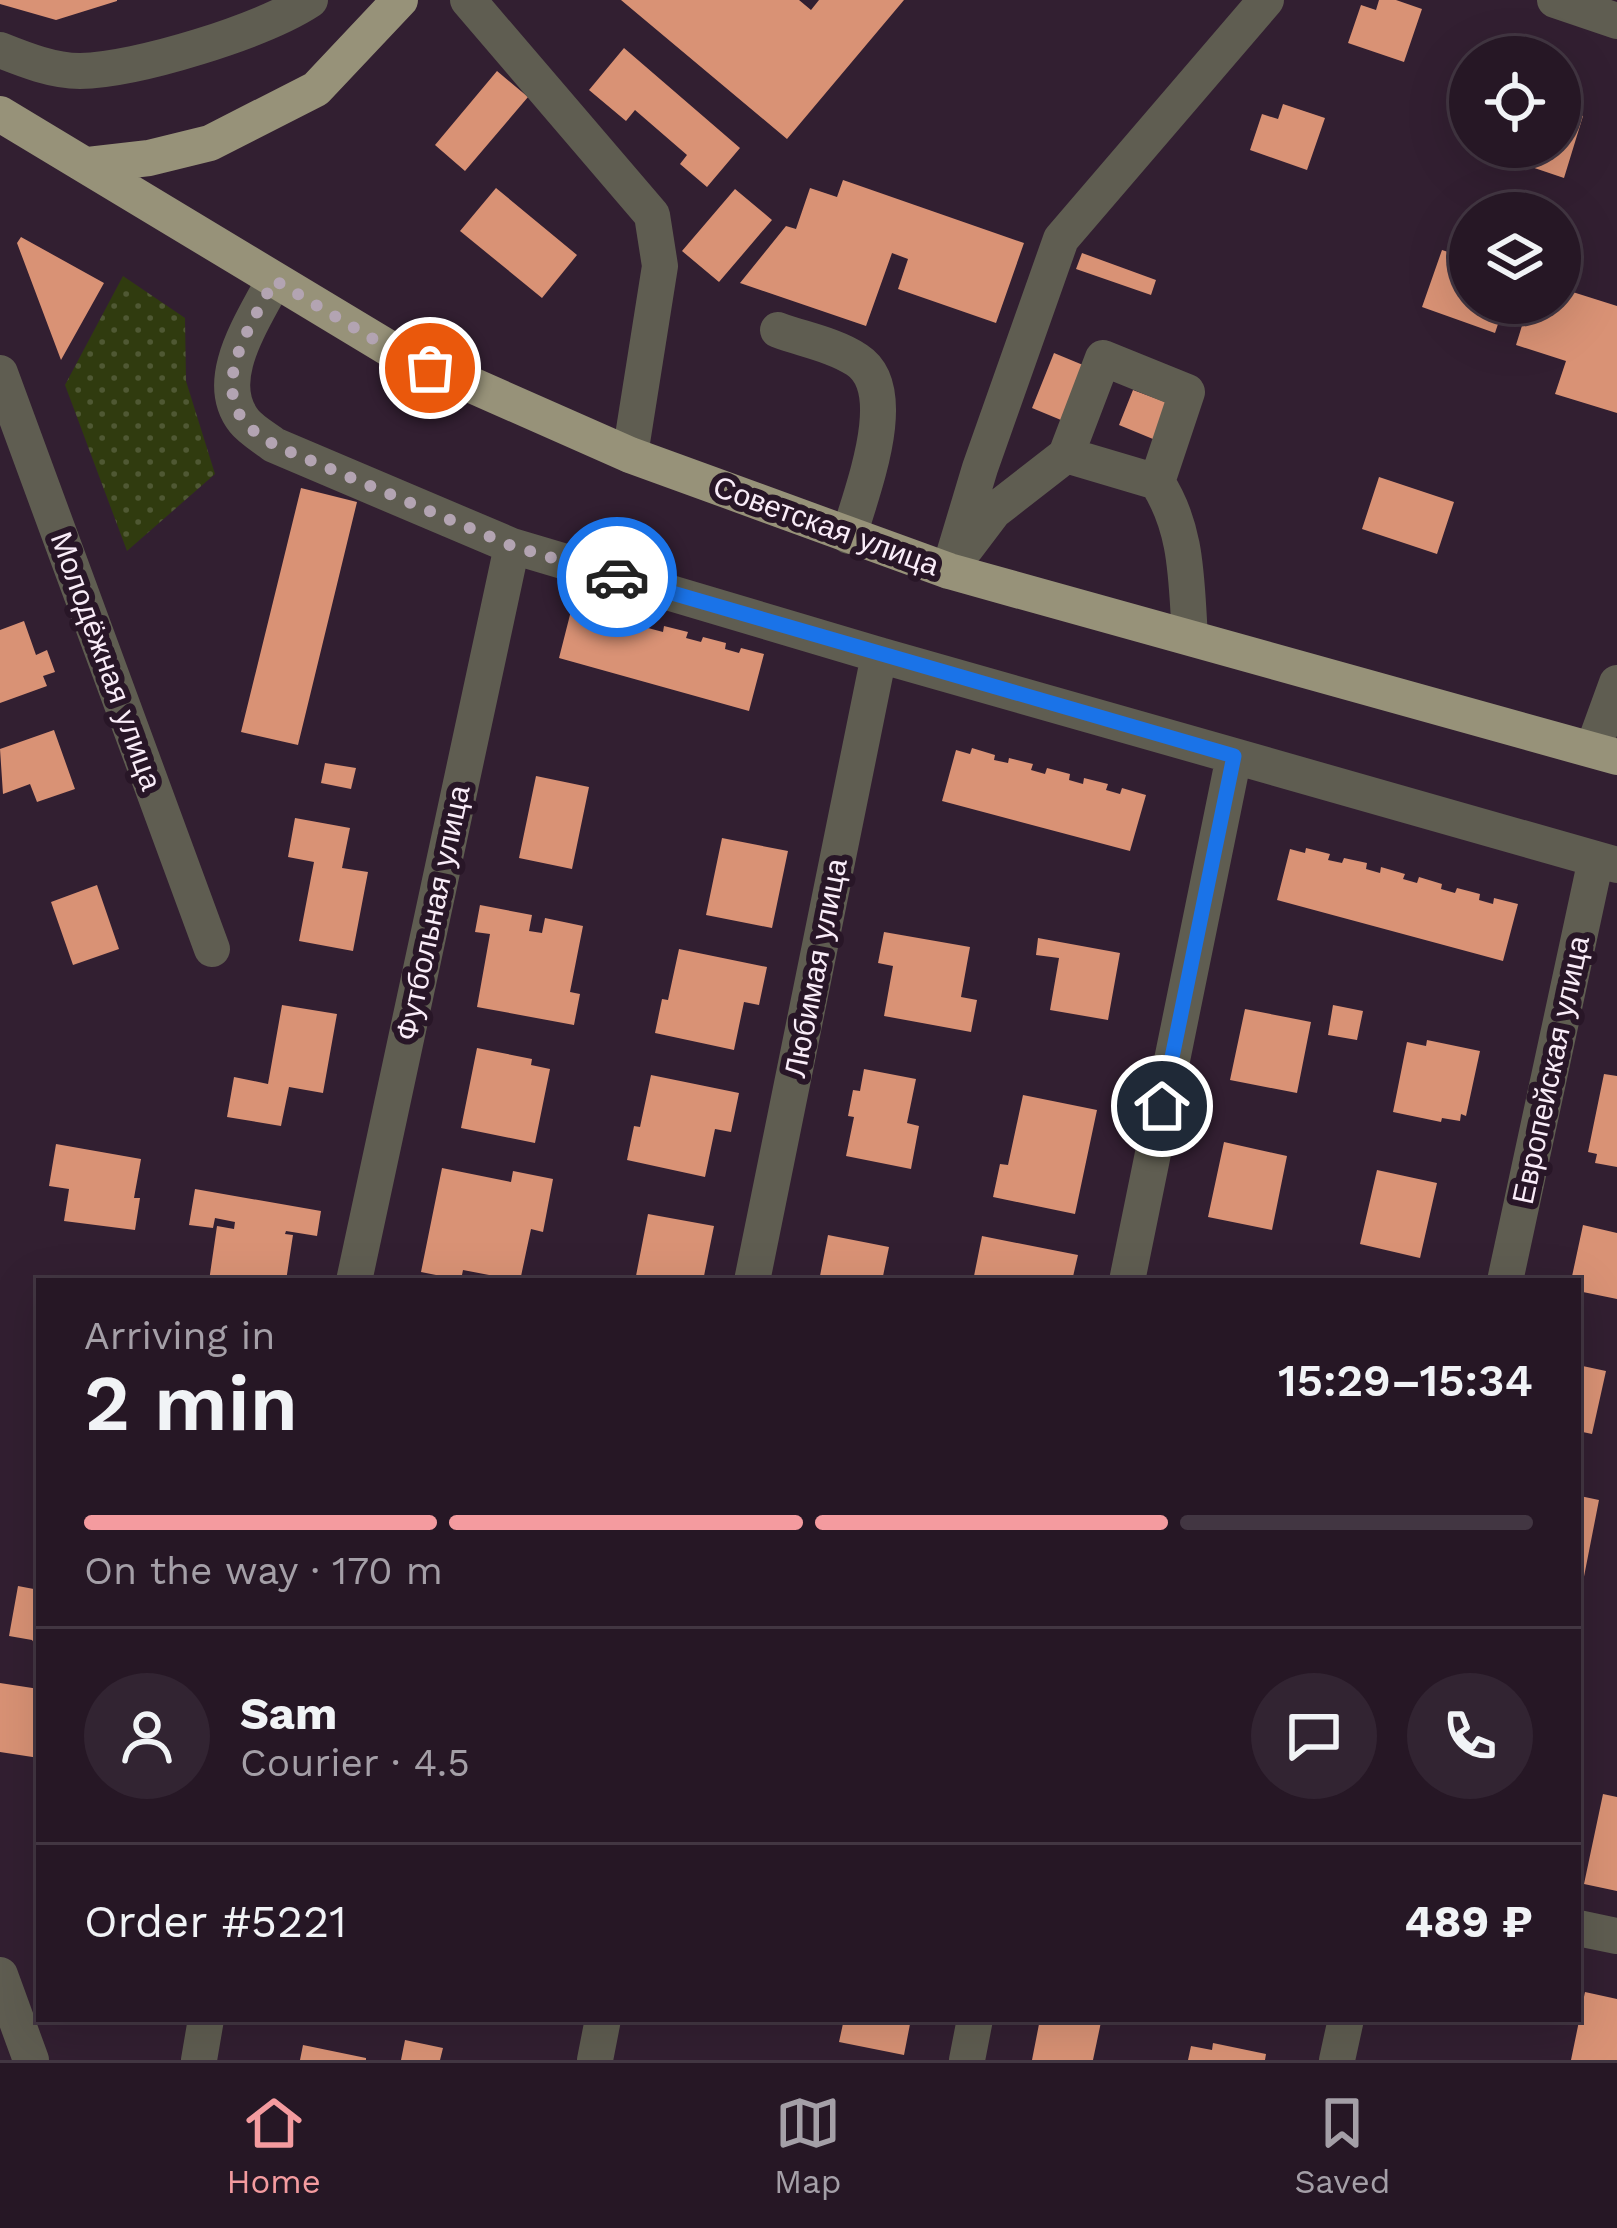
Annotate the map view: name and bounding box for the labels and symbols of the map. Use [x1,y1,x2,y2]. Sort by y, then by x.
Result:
pin [379,317,481,419]
street label: Советская улица [709,468,944,583]
courier [557,517,677,637]
street label: Молодёжная улица [44,527,169,795]
street label: Футбольная улица [388,782,477,1044]
street label: Любимая улица [777,855,854,1080]
street label: Европейская улица [1505,932,1596,1207]
pin [1111,1055,1213,1157]

